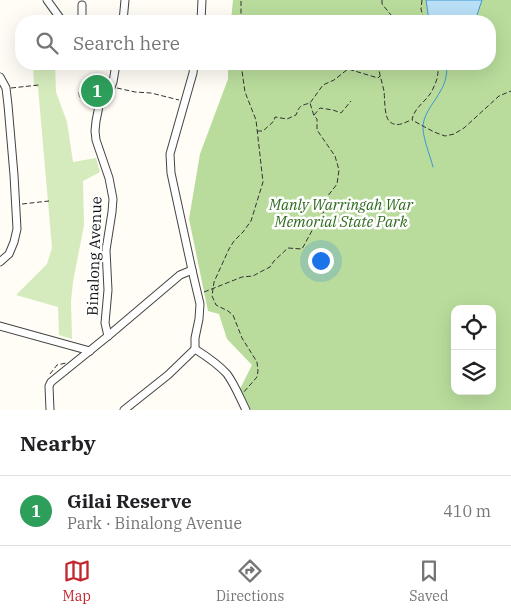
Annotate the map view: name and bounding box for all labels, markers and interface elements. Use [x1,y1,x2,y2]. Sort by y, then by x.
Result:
search box [15,15,496,70]
icon: search [33,29,61,57]
text: Search here [73,31,180,55]
pin: 1 [81,72,113,110]
park label: Manly Warringah War Memorial State Park [268,195,414,231]
street label: Binalong Avenue [82,196,106,316]
your location [308,248,334,274]
map controls [451,305,496,395]
button: locate [451,305,496,350]
button: layers [451,350,496,395]
text: Nearby [20,429,96,457]
text: Gilai Reserve [67,489,192,513]
text: 1 [31,501,41,521]
text: 410 m [443,501,491,521]
text: Park · Binalong Avenue [67,513,242,533]
tab: Map [63,557,91,605]
tab: Directions [216,557,284,605]
tab: Saved [409,557,448,605]

